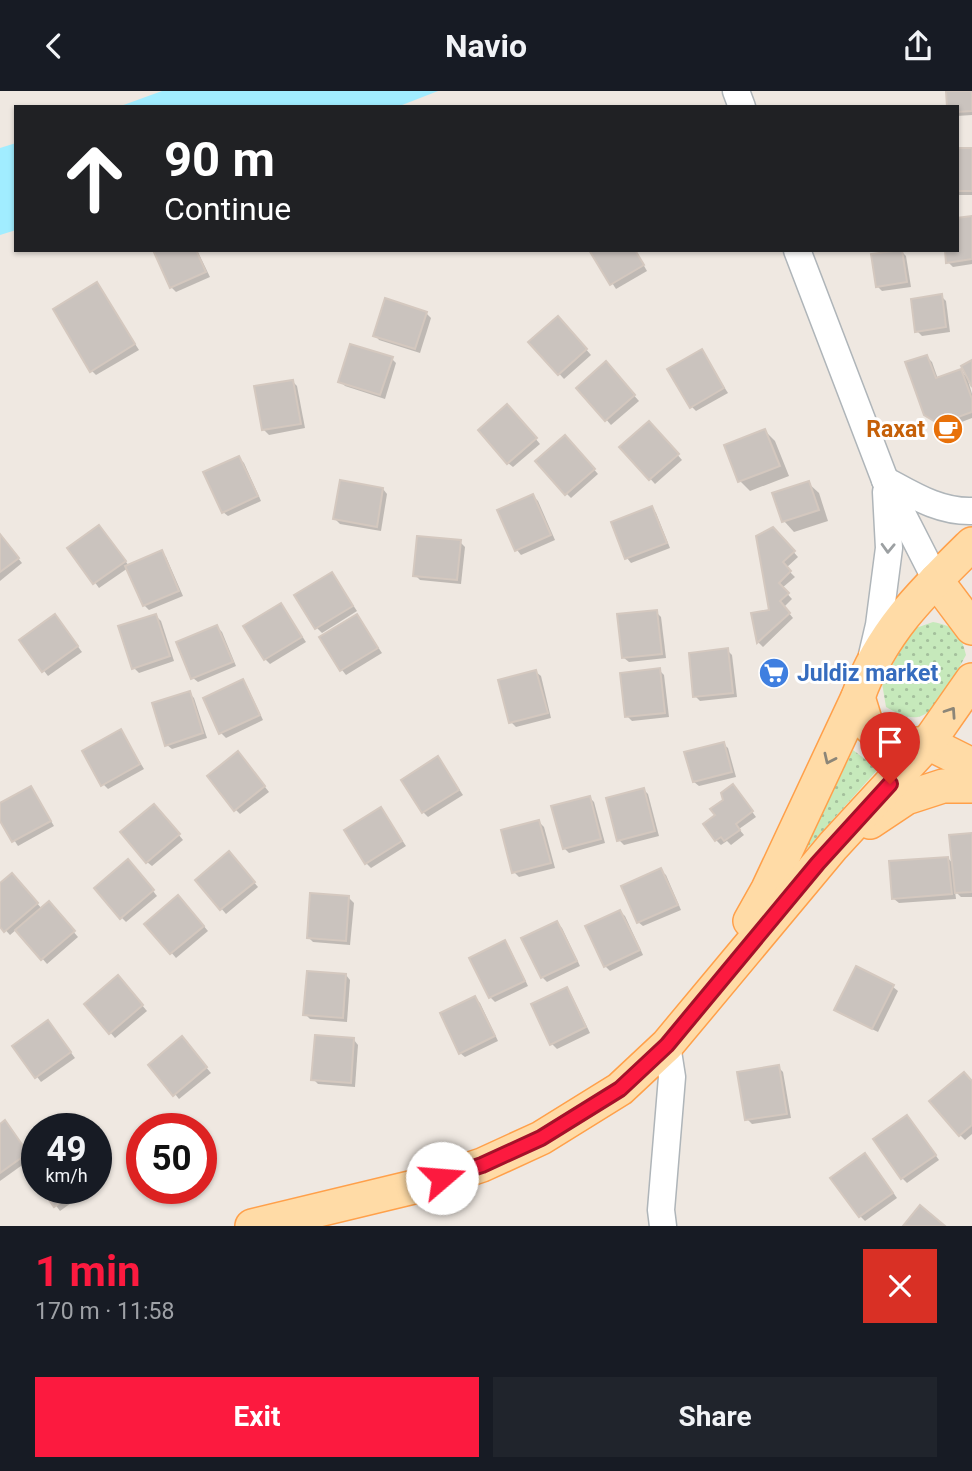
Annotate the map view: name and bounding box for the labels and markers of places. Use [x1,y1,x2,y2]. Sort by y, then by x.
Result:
cafe icon: Raxat [931,412,965,446]
place label: Raxat [866,416,925,443]
supermarket icon: Juldiz market [757,656,791,690]
place label: Juldiz market [797,660,938,687]
pin [860,712,920,784]

